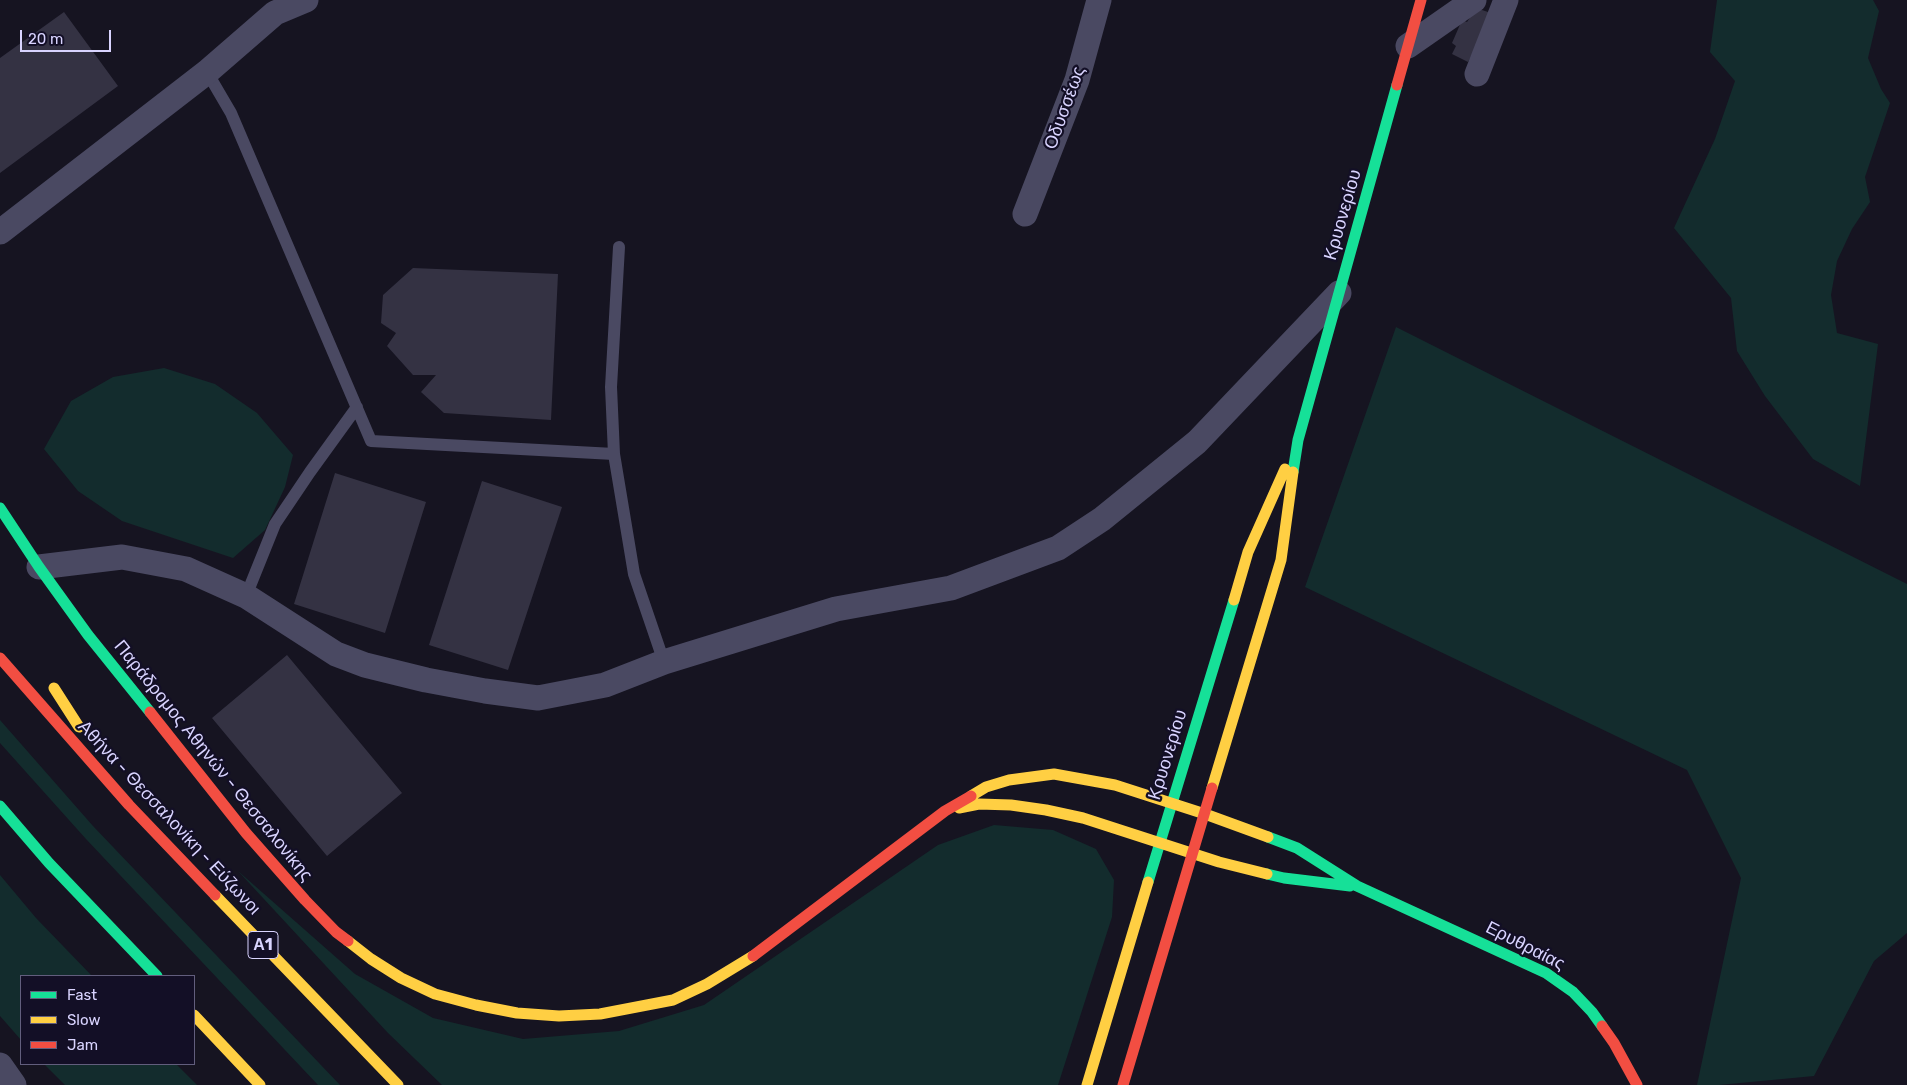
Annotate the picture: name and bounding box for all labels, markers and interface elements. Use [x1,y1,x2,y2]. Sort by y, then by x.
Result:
scale bar [22,20,114,52]
text: 20 m [28,30,63,48]
street label: Οδυσσέως [1040,64,1090,152]
street label: Κρυονερίου [1320,167,1366,263]
street label: Παράδρομος Αθηνών - Θεσσαλονίκης [109,636,317,886]
street label: Κρυονερίου [1144,707,1192,803]
street label: Αθήνα - Θεσσαλονίκη - Εύζωνοι [73,716,265,920]
street label: Ερυθραίας [1482,917,1568,975]
road number: Α1 [248,932,278,958]
legend [20,975,195,1065]
text: Fast [67,986,97,1004]
text: Slow [67,1011,100,1029]
text: Jam [67,1036,98,1054]

